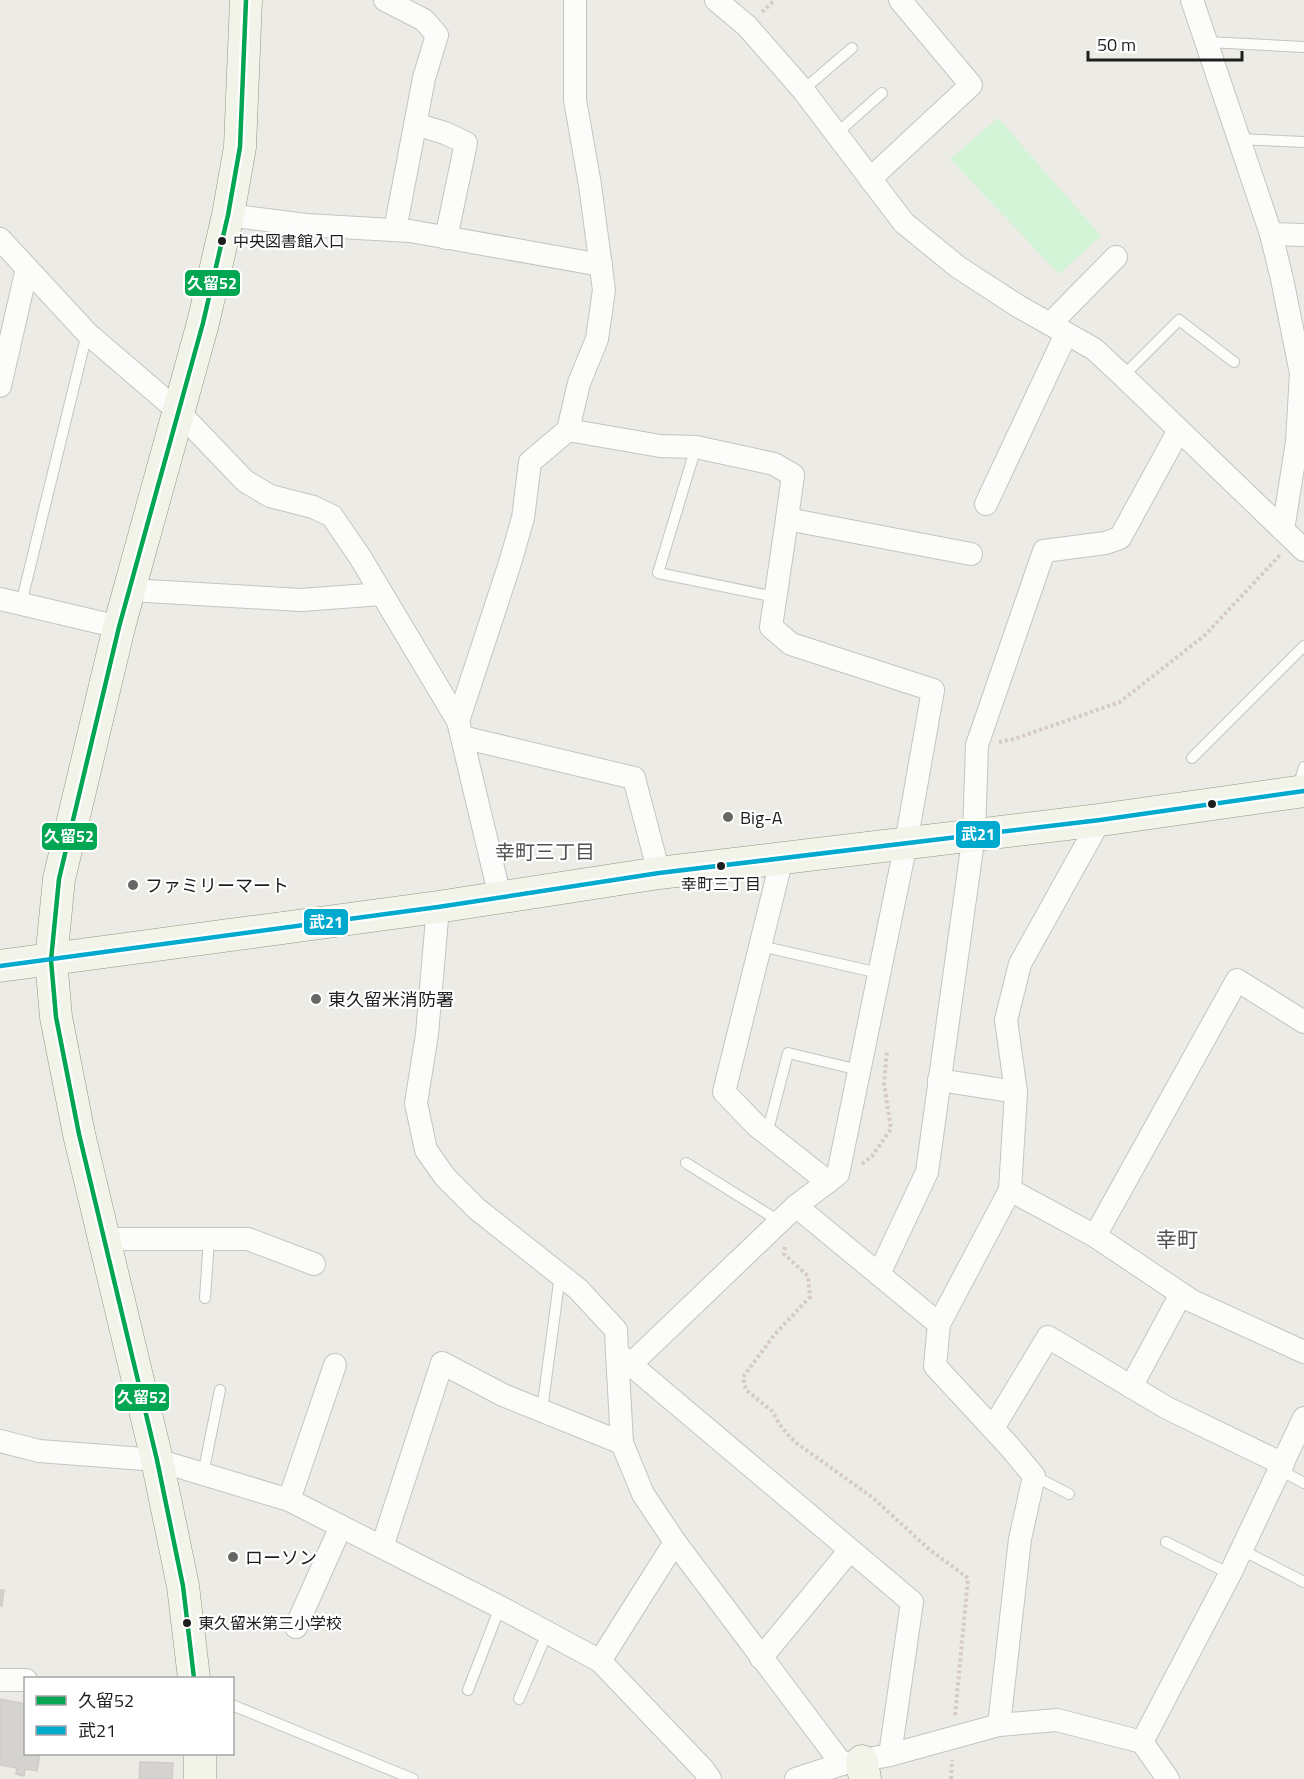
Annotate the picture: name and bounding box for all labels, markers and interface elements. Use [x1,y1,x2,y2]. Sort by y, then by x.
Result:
scale bar [1088,24,1242,62]
text: 50 m [1097,31,1136,58]
place label: 中央図書館入口 [233,229,345,253]
marker: 中央図書館入口 [216,235,228,247]
line badge: 久留52 [184,269,241,297]
text: 久留52 [187,271,237,295]
unlabelled marker [1206,798,1218,810]
place label: Big-A [740,804,783,831]
marker: Big-A [721,810,735,824]
line badge: 武21 [955,820,1001,849]
line badge: 久留52 [41,822,98,851]
text: 武21 [961,822,995,846]
text: 久留52 [44,824,94,848]
district label: 幸町三丁目 [495,836,595,867]
marker: 幸町三丁目 [715,860,727,872]
place label: ファミリーマート [145,872,289,899]
place label: 幸町三丁目 [681,872,761,896]
marker: ファミリーマート [126,878,140,892]
line badge: 武21 [303,908,349,936]
text: 武21 [309,910,343,934]
place label: 東久留米消防署 [328,986,454,1013]
marker: 東久留米消防署 [309,992,323,1006]
district label: 幸町 [1156,1223,1198,1255]
line badge: 久留52 [114,1383,170,1412]
text: 久留52 [117,1385,167,1409]
place label: ローソン [245,1544,317,1571]
marker: ローソン [226,1550,240,1564]
place label: 東久留米第三小学校 [198,1611,342,1635]
marker: 東久留米第三小学校 [181,1617,193,1629]
legend [24,1677,234,1755]
text: 久留52 [78,1687,134,1714]
text: 武21 [78,1717,116,1744]

